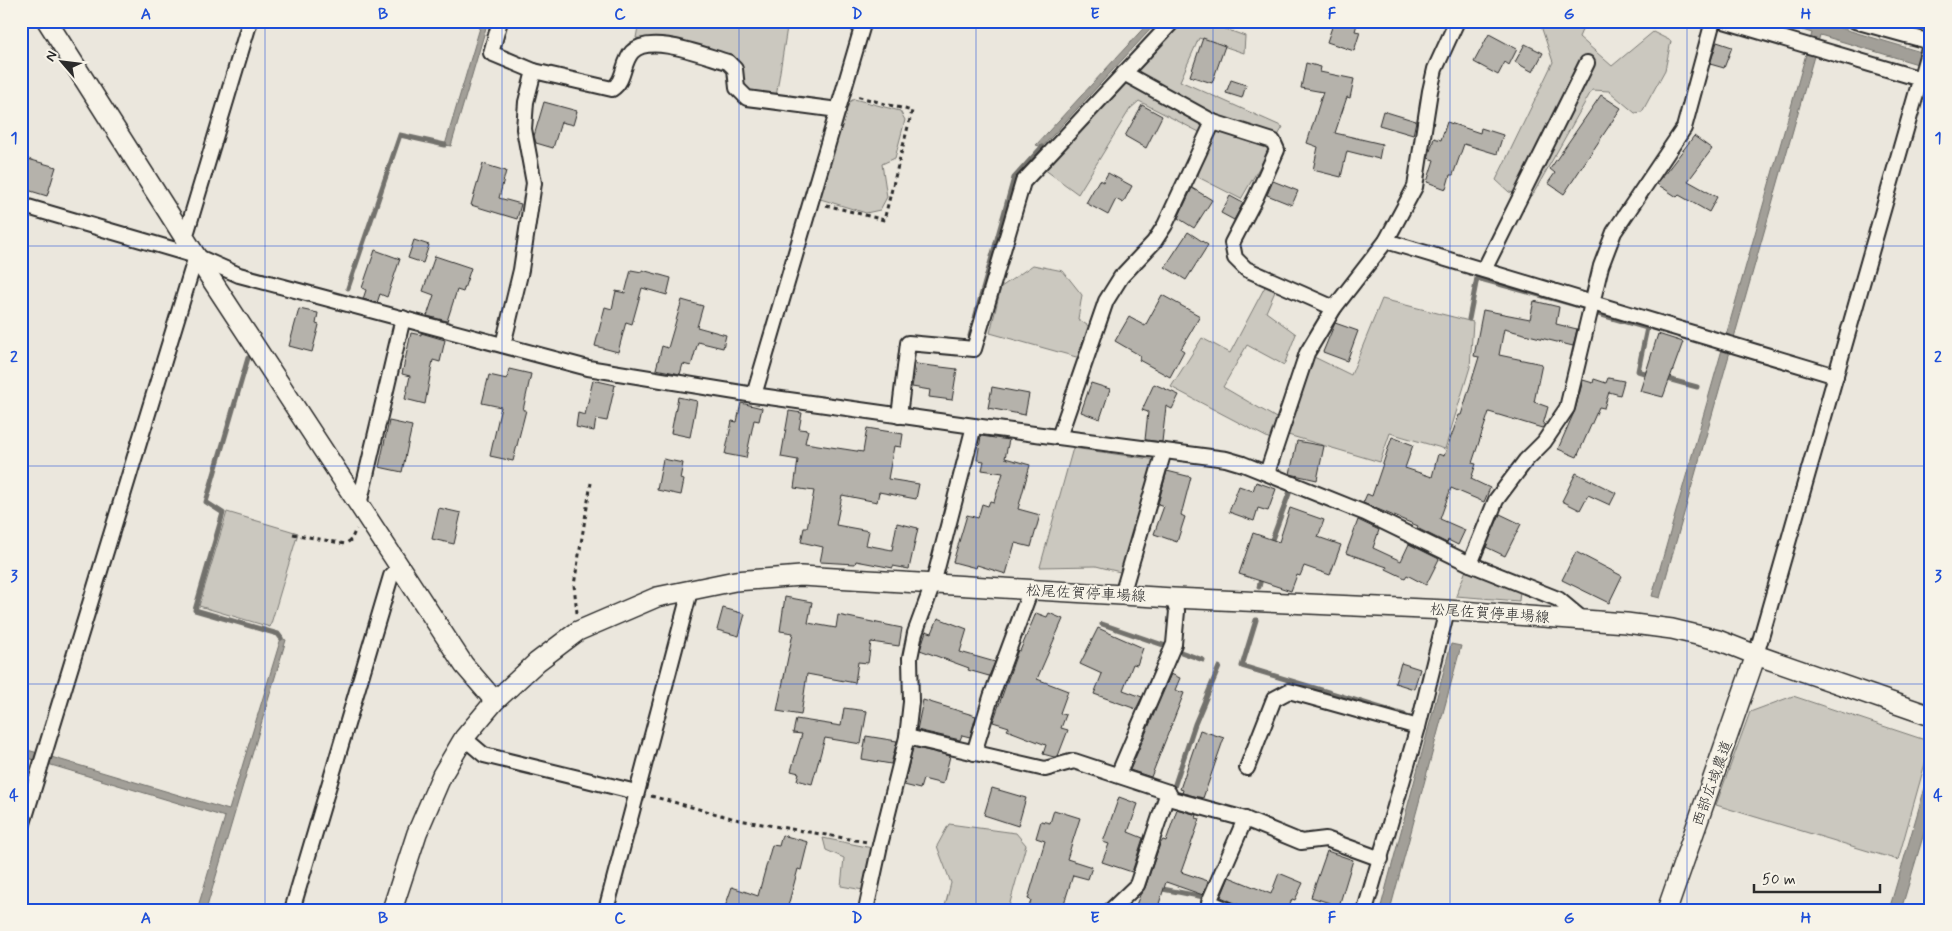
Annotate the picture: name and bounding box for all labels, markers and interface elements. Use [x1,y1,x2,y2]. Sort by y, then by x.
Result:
text: A [141,4,151,25]
text: B [378,4,388,25]
text: C [614,4,626,25]
text: D [851,4,863,25]
text: E [1090,4,1100,25]
text: F [1328,4,1337,25]
text: G [1564,4,1575,25]
text: H [1801,4,1812,25]
north arrow [38,38,88,88]
text: N [41,48,62,65]
text: 1 [10,128,18,149]
text: 1 [1934,128,1942,149]
text: 2 [10,347,18,368]
text: 2 [1934,347,1942,368]
text: 3 [10,566,18,587]
text: 3 [1934,566,1942,587]
street label: 松尾佐賀停車場線 [1025,581,1146,607]
street label: 松尾佐賀停車場線 [1429,600,1550,628]
street label: 西部広域農道 [1688,738,1738,829]
text: 4 [9,785,19,806]
text: 4 [1933,785,1943,806]
scale bar [1754,861,1881,893]
text: 50 m [1762,870,1796,890]
text: A [141,908,151,929]
text: B [378,908,388,929]
text: C [614,908,626,929]
text: D [851,908,863,929]
text: E [1090,908,1100,929]
text: F [1328,908,1337,929]
text: G [1564,908,1575,929]
text: H [1801,908,1812,929]

